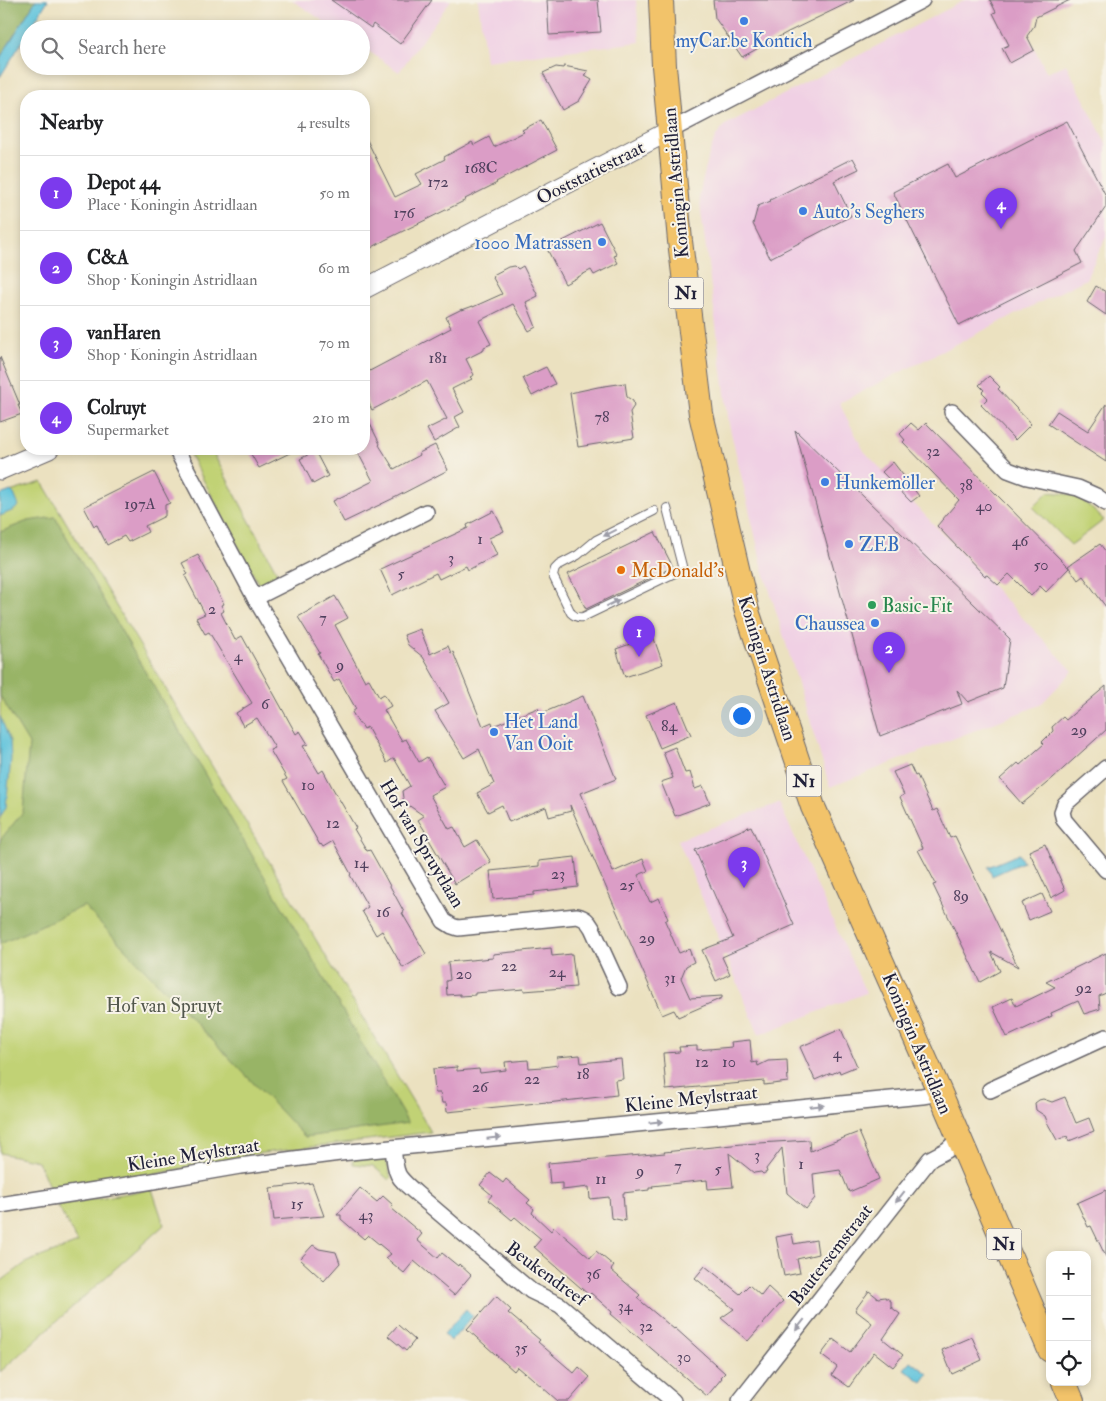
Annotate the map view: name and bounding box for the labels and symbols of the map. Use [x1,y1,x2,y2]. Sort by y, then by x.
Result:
marker: myCar.be Kontich [738,15,750,27]
place label: myCar.be Kontich [676,29,812,53]
street label: Koningin Astridlaan [657,106,695,259]
street label: Ooststatiestraat [532,135,649,210]
house number: 168C [465,158,497,178]
house number: 172 [427,172,449,192]
pin: 4 [985,188,1017,229]
place label: Auto's Seghers [812,200,924,224]
house number: 176 [393,203,415,223]
marker: Auto's Seghers [797,205,809,217]
place label: 1000 Matrassen [474,231,592,255]
marker: 1000 Matrassen [596,236,608,248]
road number: N1 [668,278,704,308]
house number: 181 [429,348,447,368]
house number: 78 [595,407,610,427]
house number: 32 [926,441,940,461]
place label: Hunkemöller [835,471,935,495]
house number: 38 [959,475,973,495]
marker: Hunkemöller [819,476,831,488]
house number: 197A [124,494,156,514]
house number: 40 [976,496,992,516]
one-way arrow [603,528,618,537]
house number: 1 [477,529,483,549]
house number: 46 [1012,531,1029,551]
place label: ZEB [859,533,899,557]
marker: ZEB [843,538,855,550]
house number: 3 [448,548,454,568]
house number: 50 [1033,555,1049,575]
place label: McDonald's [631,559,724,583]
house number: 5 [397,564,405,584]
marker: McDonald's [615,564,627,576]
street label: Koningin Astridlaan [732,593,802,744]
place label: Basic-Fit [882,594,952,618]
house number: 2 [208,599,216,619]
one-way arrow [606,599,621,607]
marker: Basic-Fit [866,599,878,611]
house number: 7 [319,608,327,628]
place label: Chaussea [795,612,865,636]
pin: 1 [623,616,655,657]
marker: Chaussea [869,617,881,629]
pin: 2 [873,632,905,673]
house number: 4 [234,646,244,666]
house number: 9 [335,655,344,675]
house number: 6 [261,694,270,714]
your location [729,703,755,729]
place label: Het Land Van Ooit [504,710,579,756]
house number: 84 [661,716,678,736]
house number: 29 [1071,720,1087,740]
marker: Het Land Van Ooit [488,726,500,738]
road number: N1 [786,766,822,796]
house number: 10 [301,775,315,795]
street label: Hof van Spruytlaan [373,775,470,913]
house number: 12 [326,813,340,833]
pin: 3 [728,847,760,888]
house number: 14 [354,853,370,873]
house number: 23 [551,864,565,884]
house number: 25 [619,875,635,895]
house number: 89 [953,886,969,906]
house number: 16 [376,902,391,922]
house number: 29 [639,928,655,948]
house number: 22 [501,956,517,976]
house number: 24 [549,962,567,982]
house number: 20 [456,964,472,984]
house number: 31 [664,968,676,988]
street label: Koningin Astridlaan [876,969,958,1118]
house number: 92 [1075,978,1092,998]
park label: Hof van Spruyt [106,994,222,1019]
house number: 4 [833,1043,843,1063]
house number: 12 [695,1052,709,1072]
house number: 10 [722,1052,736,1072]
house number: 18 [576,1064,590,1084]
house number: 22 [524,1069,540,1089]
house number: 26 [472,1077,489,1097]
street label: Kleine Meylstraat [623,1080,759,1118]
one-way arrow [810,1102,826,1110]
one-way arrow [648,1118,664,1126]
street label: Kleine Meylstraat [125,1133,261,1177]
one-way arrow [486,1134,502,1142]
house number: 3 [754,1145,760,1165]
house number: 1 [798,1154,804,1174]
house number: 7 [674,1156,682,1176]
house number: 5 [714,1159,722,1179]
house number: 9 [635,1161,644,1181]
house number: 11 [595,1169,607,1189]
one-way arrow [895,1190,905,1204]
house number: 15 [291,1194,303,1214]
street label: Bautersemstraat [784,1199,878,1310]
house number: 43 [359,1205,373,1225]
road number: N1 [986,1228,1022,1260]
street label: Beukendreef [501,1236,594,1313]
house number: 36 [586,1264,601,1284]
house number: 34 [618,1296,634,1316]
house number: 32 [639,1316,653,1336]
one-way arrow [794,1318,805,1331]
house number: 35 [514,1338,528,1358]
house number: 30 [677,1347,691,1367]

